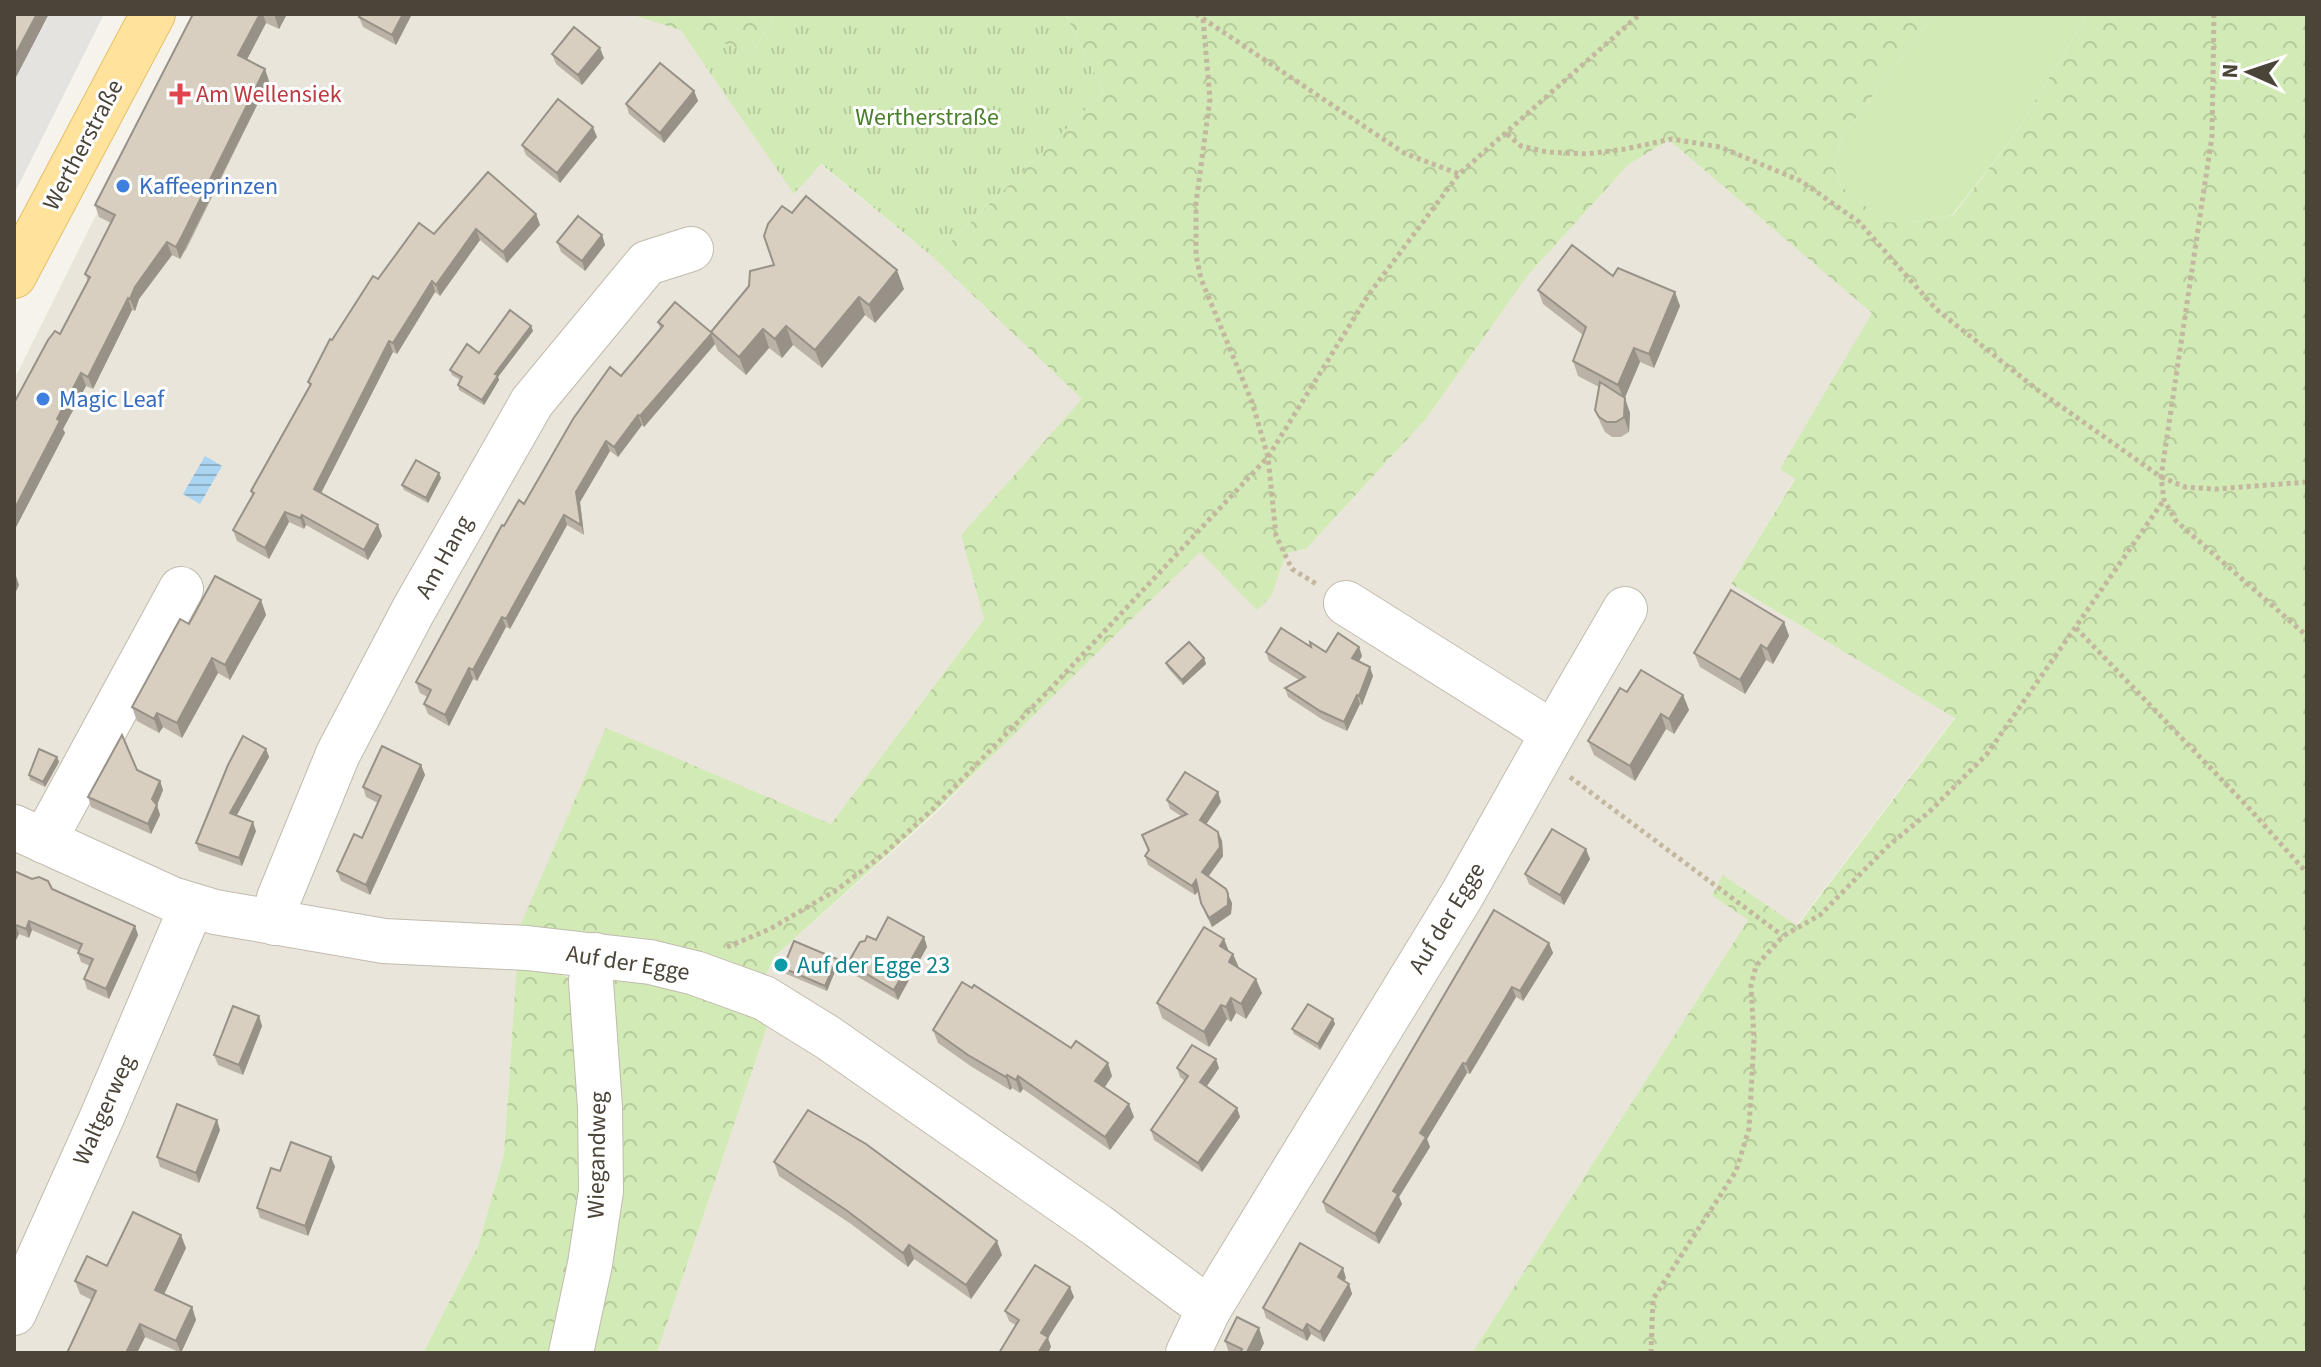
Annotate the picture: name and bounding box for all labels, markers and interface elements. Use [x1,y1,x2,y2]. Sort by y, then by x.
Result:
north arrow [2209,32,2289,112]
text: N [2214,63,2246,79]
street label: Wertherstraße [34,73,132,217]
place label: Am Wellensiek [196,77,342,112]
marker: Am Wellensiek [171,85,189,103]
park label: Wertherstraße [855,100,999,135]
place label: Kaffeeprinzen [139,169,278,204]
marker: Kaffeeprinzen [114,177,132,195]
place label: Magic Leaf [59,382,165,417]
marker: Magic Leaf [34,390,52,408]
street label: Am Hang [407,509,481,605]
street label: Auf der Egge [1400,856,1494,980]
street label: Auf der Egge [564,936,692,990]
place label: Auf der Egge 23 [797,948,950,983]
marker: Auf der Egge 23 [772,956,790,974]
street label: Waltgerweg [64,1049,144,1171]
street label: Wiegandweg [578,1091,616,1219]

